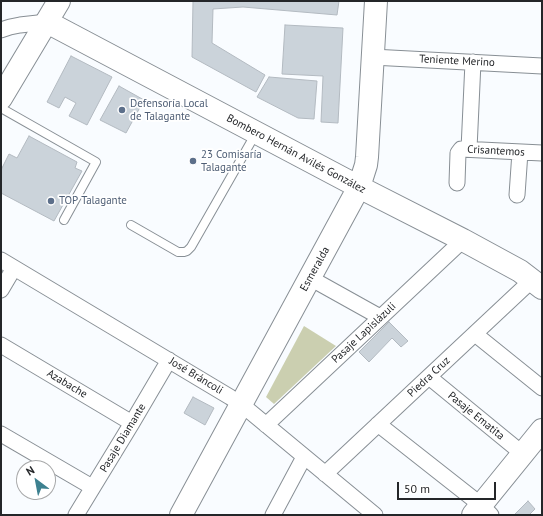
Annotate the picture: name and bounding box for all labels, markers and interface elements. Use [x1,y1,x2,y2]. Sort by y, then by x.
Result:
street label: Teniente Merino [419,52,495,70]
place label: Defensoría Local de Talagante [130,97,208,123]
marker: Defensoría Local de Talagante [117,105,127,115]
street label: Bombero Hernán Avilés González [224,112,368,196]
street label: Crisantemos [467,143,525,159]
place label: 23 Comisaría Talagante [201,148,262,174]
marker: 23 Comisaría Talagante [188,156,198,166]
place label: TOP Talagante [59,194,127,208]
marker: TOP Talagante [46,196,56,206]
street label: Esmeralda [297,244,333,294]
street label: Pasaje Lapislázuli [329,300,399,366]
street label: Piedra Cruz [405,354,453,400]
street label: José Bráncoli [167,355,225,397]
street label: Azabache [45,367,89,401]
street label: Pasaje Ematita [445,389,507,443]
street label: Pasaje Diamante [97,401,149,475]
north arrow [16,460,56,500]
text: N [23,463,37,479]
scale bar [399,474,498,500]
text: 50 m [404,481,430,496]

